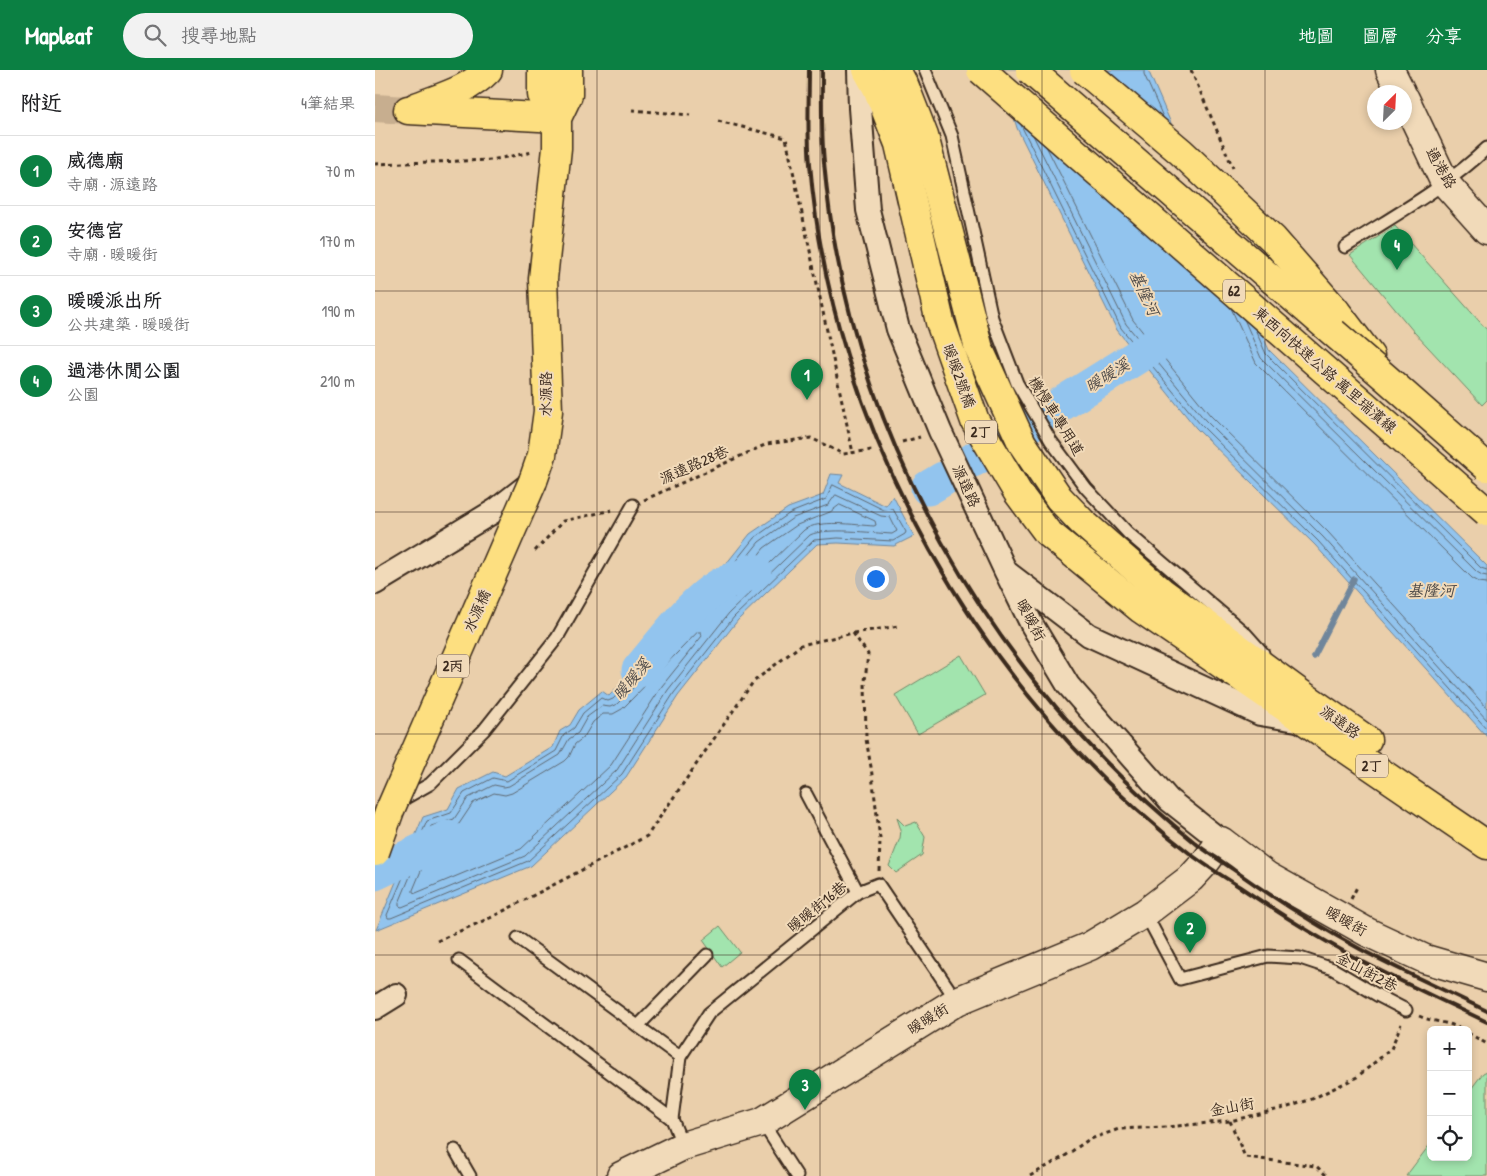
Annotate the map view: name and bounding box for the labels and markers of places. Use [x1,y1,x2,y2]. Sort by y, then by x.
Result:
pin: 4 [1381,229,1413,270]
pin: 1 [791,359,823,400]
pin: 2 [1174,912,1206,953]
pin: 3 [789,1069,821,1110]

